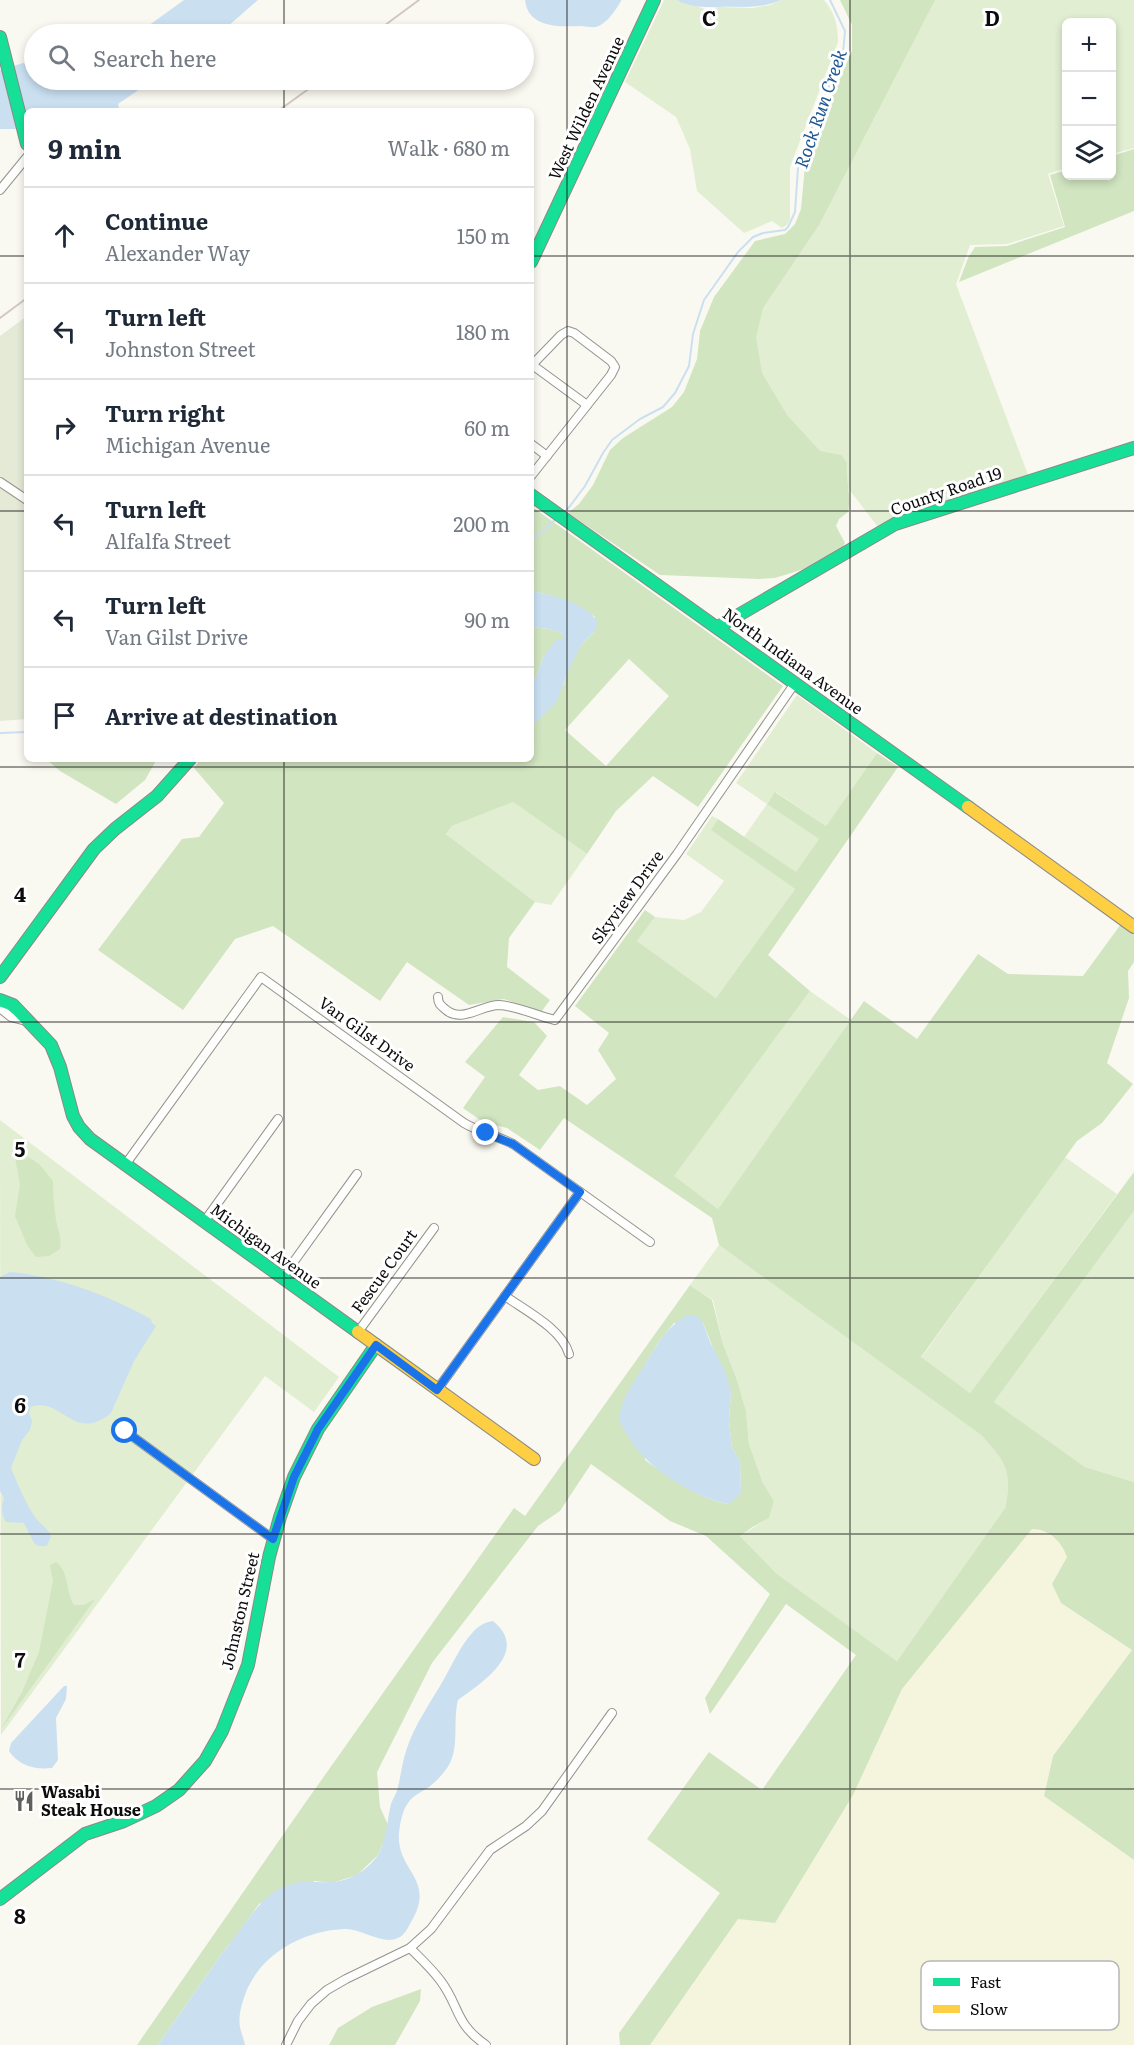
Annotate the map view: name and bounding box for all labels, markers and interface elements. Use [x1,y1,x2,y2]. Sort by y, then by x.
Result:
text: C [702,2,716,32]
text: D [984,2,1000,32]
map controls [1062,18,1116,180]
button: + [1062,18,1116,72]
search box [24,24,534,90]
street label: West Wilden Avenue [541,32,629,183]
icon: search [45,41,78,74]
text: Search here [93,41,216,74]
water label: Rock Run Creek [787,45,853,172]
button: − [1062,72,1116,126]
button: layers [1062,126,1116,180]
text: 9 min [48,128,122,167]
text: Walk · 680 m [387,132,510,162]
text: Continue [105,204,208,237]
icon: ahead [48,219,81,252]
text: 150 m [457,220,510,250]
text: Alexander Way [105,237,250,267]
text: Turn left [105,300,206,333]
icon: left [48,315,81,348]
text: 180 m [456,316,510,346]
text: Johnston Street [105,333,256,363]
text: Turn right [105,396,225,429]
icon: right [48,411,81,444]
text: 60 m [464,412,510,442]
text: Michigan Avenue [105,429,270,459]
street label: County Road 19 [887,460,1005,520]
text: Turn left [105,492,206,525]
icon: left [48,507,81,540]
text: 200 m [453,508,510,538]
text: Alfalfa Street [105,525,231,555]
text: Turn left [105,588,206,621]
street label: North Indiana Avenue [718,601,869,720]
icon: left [48,603,81,636]
text: 90 m [465,604,510,634]
text: Van Gilst Drive [105,621,248,651]
icon: arrive [48,699,81,732]
text: Arrive at destination [105,699,338,732]
street label: Skyview Drive [584,845,668,948]
text: 4 [14,878,26,908]
street label: Van Gilst Drive [314,990,421,1077]
route end [472,1119,498,1145]
text: 5 [15,1133,26,1163]
street label: Michigan Avenue [206,1197,327,1294]
street label: Fescue Court [344,1223,422,1317]
text: 6 [14,1389,26,1419]
route start [111,1417,137,1443]
street label: Johnston Street [214,1549,264,1672]
text: 7 [15,1644,26,1674]
place label: Wasabi Steak House [41,1779,141,1821]
restaurant icon: Wasabi Steak House [12,1789,36,1813]
text: 8 [14,1900,26,1930]
legend [921,1961,1119,2030]
text: Fast [970,1969,1002,1993]
text: Slow [970,1996,1008,2020]

